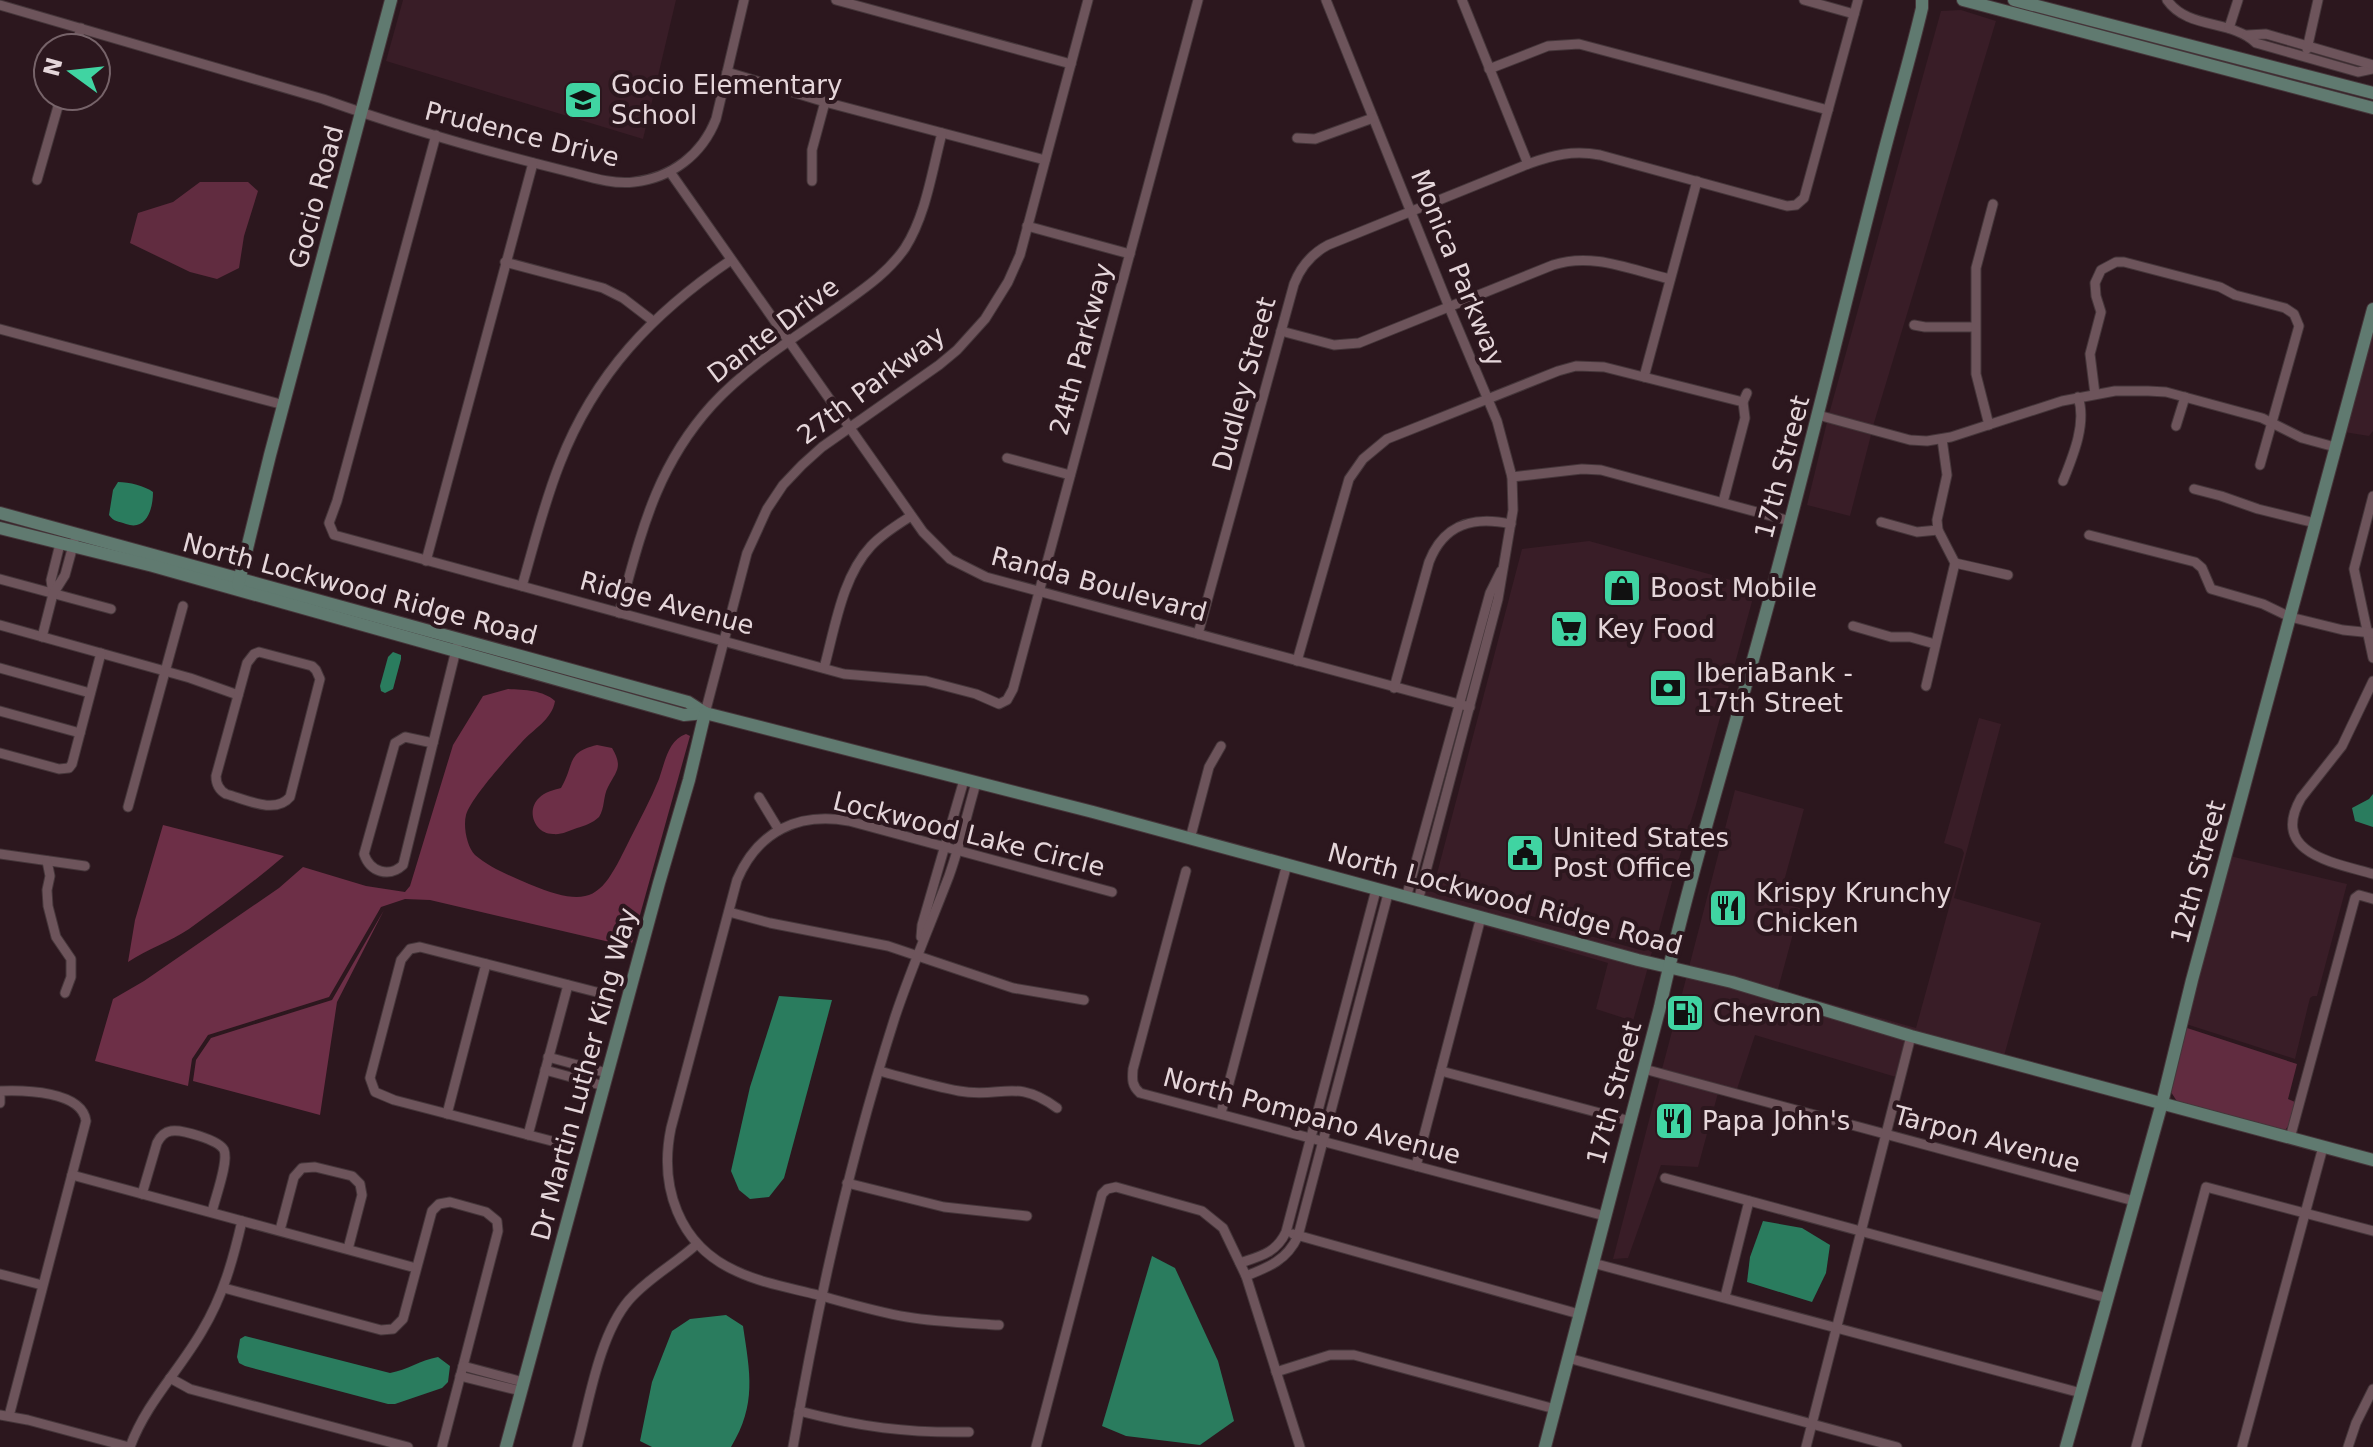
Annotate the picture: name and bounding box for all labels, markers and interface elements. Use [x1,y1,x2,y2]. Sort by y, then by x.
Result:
north arrow [32,32,112,112]
text: N [39,55,68,79]
place label: Gocio Elementary School [611,70,842,130]
school or university icon: Gocio Elementary School [562,79,604,121]
street label: Prudence Drive [422,95,622,173]
street label: Gocio Road [282,122,350,272]
street label: Monica Parkway [1405,165,1511,371]
street label: 24th Parkway [1044,260,1118,438]
street label: Dante Drive [702,271,844,389]
street label: Dudley Street [1206,294,1282,474]
street label: 27th Parkway [791,320,951,450]
street label: 17th Street [1748,392,1816,542]
street label: North Lockwood Ridge Road [179,527,541,651]
street label: Randa Boulevard [988,541,1210,627]
street label: Ridge Avenue [577,565,757,641]
shop icon: Boost Mobile [1601,567,1643,609]
place label: Boost Mobile [1650,573,1817,603]
supermarket icon: Key Food [1548,608,1590,650]
place label: Key Food [1597,614,1715,644]
place label: IberiaBank - 17th Street [1696,658,1853,718]
bank icon: IberiaBank - 17th Street [1647,667,1689,709]
street label: Lockwood Lake Circle [830,786,1108,882]
street label: 12th Street [2164,797,2232,947]
place label: United States Post Office [1553,823,1729,883]
public building icon: United States Post Office [1504,832,1546,874]
street label: North Lockwood Ridge Road [1324,837,1686,961]
place label: Krispy Krunchy Chicken [1756,878,1952,938]
restaurant icon: Krispy Krunchy Chicken [1707,887,1749,929]
street label: Dr Martin Luther King Way [525,904,643,1244]
fuel station icon: Chevron [1664,992,1706,1034]
place label: Chevron [1713,998,1822,1028]
street label: 17th Street [1580,1018,1648,1168]
street label: North Pompano Avenue [1160,1062,1464,1170]
street label: Tarpon Avenue [1889,1099,2084,1178]
restaurant icon: Papa John's [1653,1100,1695,1142]
place label: Papa John's [1702,1106,1850,1136]

